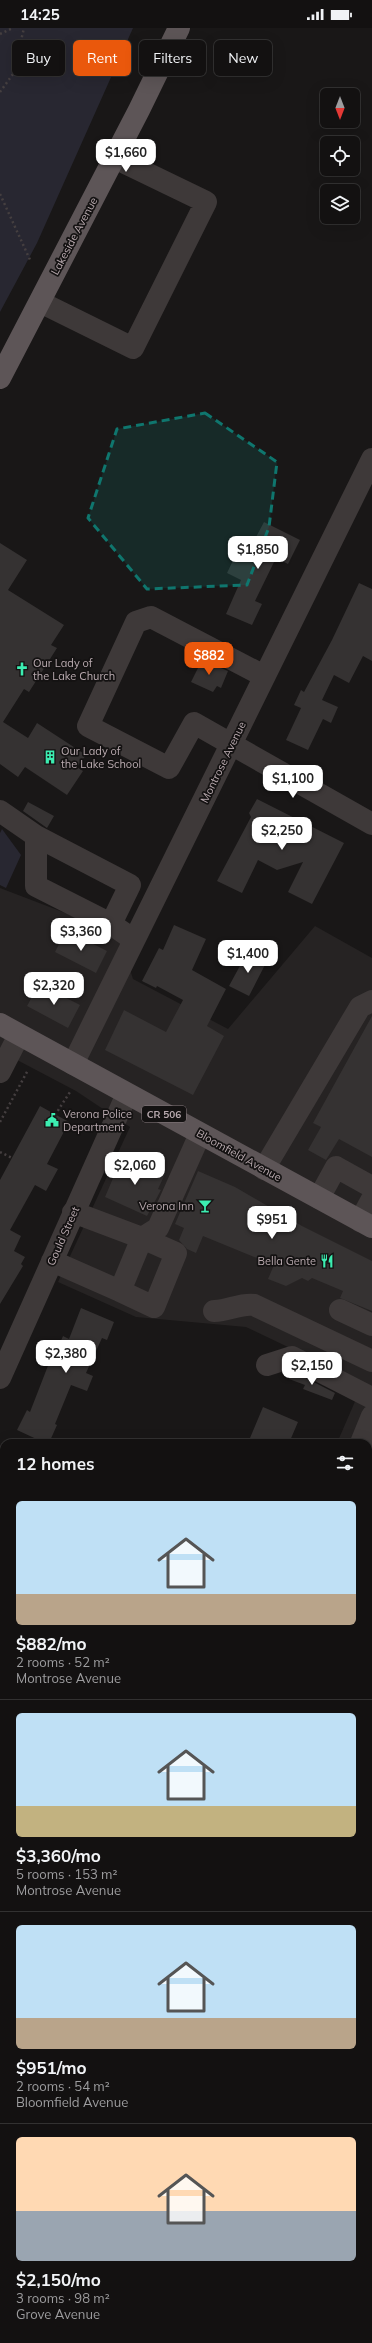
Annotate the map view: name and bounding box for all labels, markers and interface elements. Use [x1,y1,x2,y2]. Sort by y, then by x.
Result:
text: 14:25 [20,5,60,24]
chip: Buy [12,40,65,76]
chip: Rent [73,40,131,76]
chip: Filters [139,40,206,76]
chip: New [214,40,272,76]
north arrow [320,88,360,128]
map controls [320,88,360,224]
button: locate [320,136,360,176]
pin: $1,660 [93,139,159,173]
text: $1,660 [105,144,147,160]
button: layers [320,184,360,224]
street label: Lakeside Avenue [48,195,100,277]
pin: $1,850 [225,536,291,570]
text: $1,850 [237,541,279,557]
pin: $882 [185,642,233,676]
text: $882 [193,647,225,663]
place label: Our Lady of the Lake Church [33,656,115,683]
church icon: Our Lady of the Lake Church [14,661,30,677]
street label: Montrose Avenue [197,719,249,805]
place label: Our Lady of the Lake School [61,744,141,771]
building icon: Our Lady of the Lake School [42,749,58,765]
pin: $1,100 [260,765,326,799]
text: $1,100 [272,770,314,786]
pin: $2,250 [249,817,315,851]
text: $2,250 [261,822,303,838]
pin: $3,360 [48,918,114,952]
text: $3,360 [60,923,102,939]
pin: $1,400 [215,940,281,974]
text: $1,400 [227,945,269,961]
pin: $2,320 [21,972,87,1006]
text: $2,320 [33,977,75,993]
road number: CR 506 [142,1106,186,1122]
place label: Verona Police Department [63,1107,132,1134]
public building icon: Verona Police Department [44,1112,60,1128]
street label: Bloomfield Avenue [194,1126,284,1184]
pin: $2,060 [102,1152,168,1186]
text: $2,060 [114,1157,156,1173]
bar icon: Verona Inn [197,1198,213,1214]
place label: Verona Inn [139,1199,194,1213]
street label: Gould Street [44,1204,82,1268]
pin: $951 [248,1206,296,1240]
text: $951 [256,1211,288,1227]
restaurant icon: Bella Gente [319,1253,335,1269]
place label: Bella Gente [258,1254,316,1268]
pin: $2,380 [33,1340,99,1374]
text: $2,380 [45,1345,87,1361]
pin: $2,150 [279,1352,345,1386]
text: $2,150 [291,1357,333,1373]
icon: filters [334,1452,356,1474]
text: 12 homes [16,1453,95,1474]
icon: home [150,1527,222,1599]
text: $882/mo [16,1633,87,1654]
text: 2 rooms · 52 m² [16,1654,110,1670]
text: Montrose Avenue [16,1670,121,1686]
icon: home [150,1739,222,1811]
text: $3,360/mo [16,1845,101,1866]
text: 5 rooms · 153 m² [16,1866,117,1882]
text: Montrose Avenue [16,1882,121,1898]
icon: home [150,1951,222,2023]
text: $951/mo [16,2057,87,2078]
text: 2 rooms · 54 m² [16,2078,110,2094]
text: Bloomfield Avenue [16,2094,128,2110]
icon: home [150,2163,222,2235]
text: $2,150/mo [16,2269,101,2290]
text: 3 rooms · 98 m² [16,2290,110,2306]
text: Grove Avenue [16,2306,100,2322]

